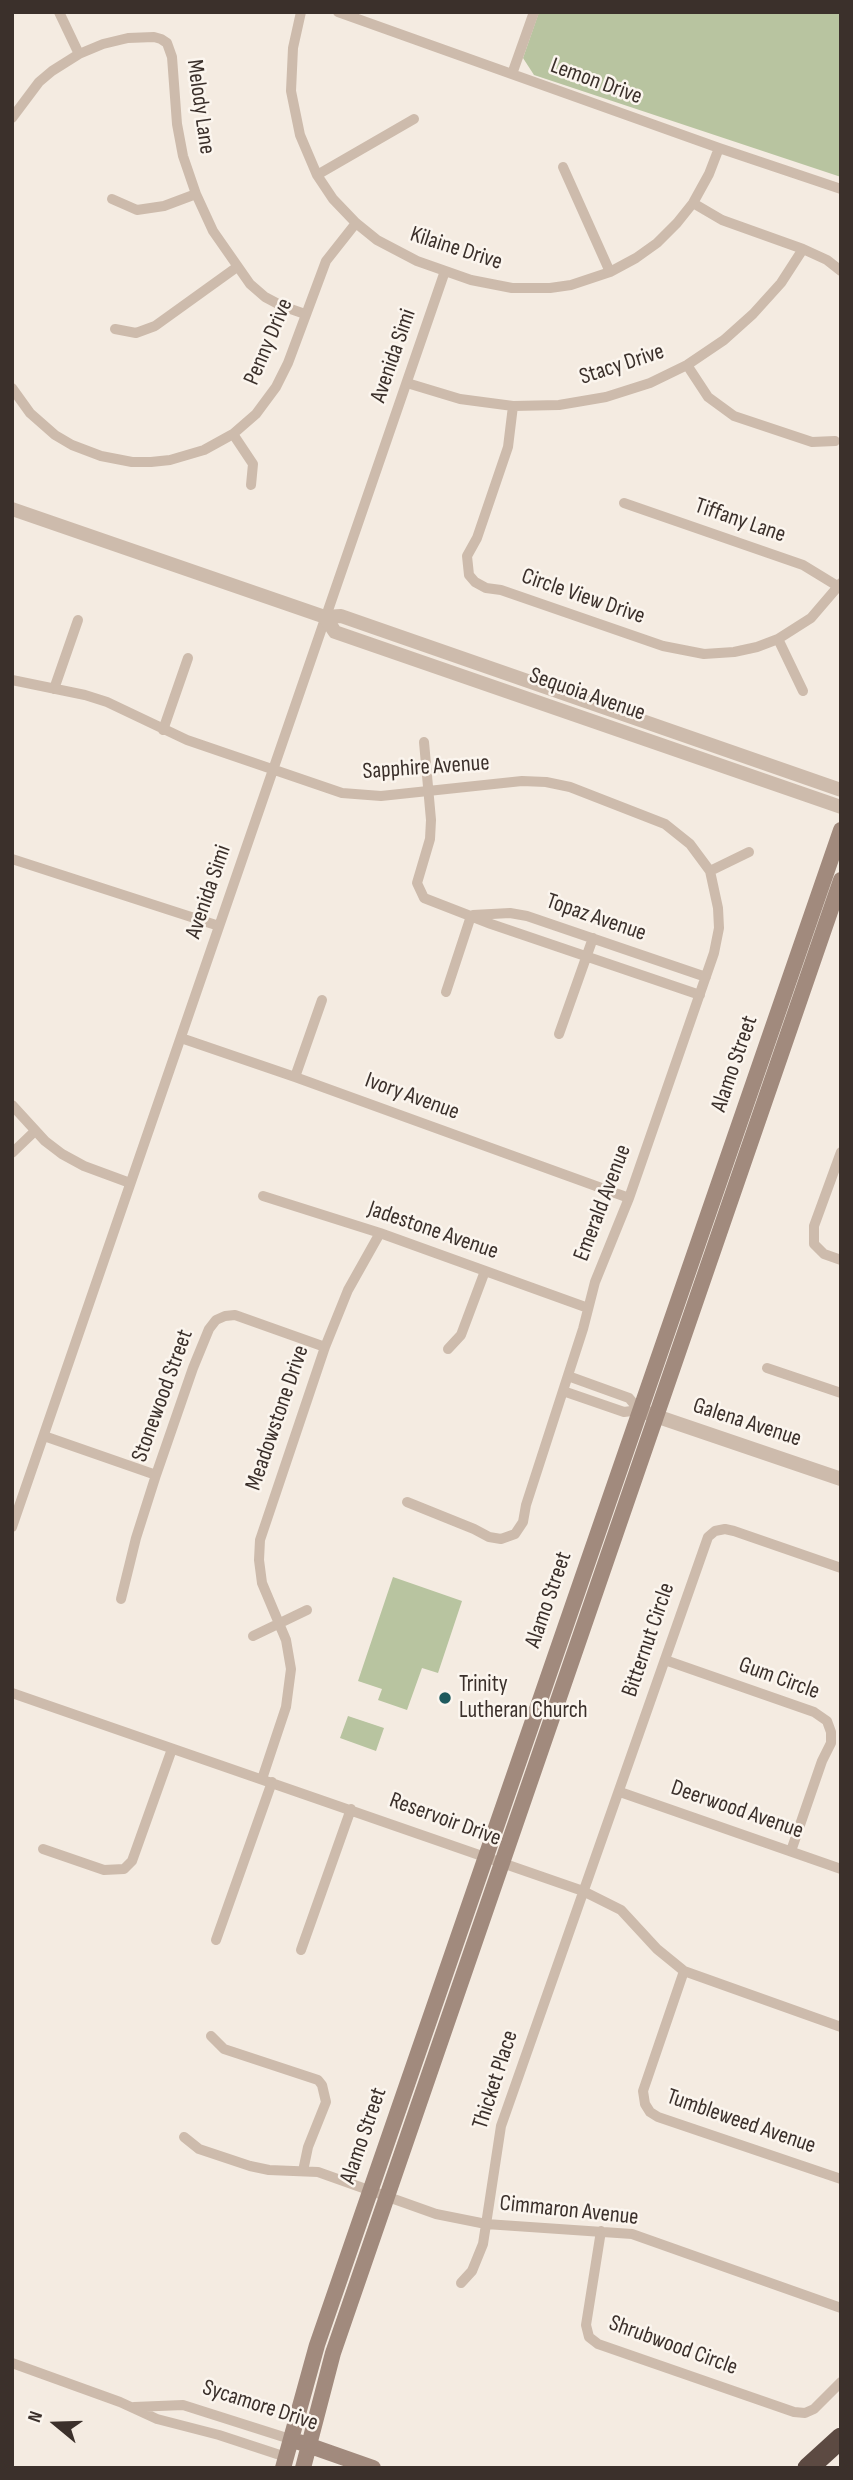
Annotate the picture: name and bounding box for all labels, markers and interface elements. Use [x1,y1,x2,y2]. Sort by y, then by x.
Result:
street label: Lemon Drive [546,53,646,111]
street label: Melody Lane [180,58,220,156]
street label: Kilaine Drive [407,221,505,277]
street label: Penny Drive [238,295,300,389]
street label: Avenida Simi [365,306,423,406]
street label: Stacy Drive [576,338,668,392]
street label: Tiffany Lane [691,493,789,549]
street label: Circle View Drive [518,563,648,631]
street label: Sequoia Avenue [525,662,649,728]
street label: Sapphire Avenue [362,750,490,786]
street label: Avenida Simi [180,842,238,942]
street label: Topaz Avenue [542,888,650,948]
street label: Alamo Street [706,1012,764,1116]
street label: Ivory Avenue [361,1067,463,1127]
street label: Emerald Avenue [568,1141,638,1265]
street label: Jadestone Avenue [364,1196,502,1266]
street label: Stonewood Street [126,1326,200,1466]
street label: Meadowstone Drive [240,1342,316,1494]
street label: Galena Avenue [689,1393,805,1453]
street label: Alamo Street [520,1548,578,1652]
street label: Bitternut Circle [617,1579,681,1701]
street label: Gum Circle [735,1652,823,1706]
place label: Trinity Lutheran Church [459,1671,588,1725]
marker: Trinity Lutheran Church [437,1690,453,1706]
street label: Deerwood Avenue [667,1774,807,1846]
street label: Reservoir Drive [385,1787,505,1853]
street label: Thicket Place [467,2027,525,2133]
street label: Alamo Street [335,2084,393,2188]
street label: Tumbleweed Avenue [663,2084,819,2160]
street label: Cimmaron Avenue [498,2190,640,2232]
street label: Shrubwood Circle [605,2310,741,2382]
street label: Sycamore Drive [199,2374,321,2438]
north arrow [21,2389,91,2459]
text: N [23,2408,48,2426]

